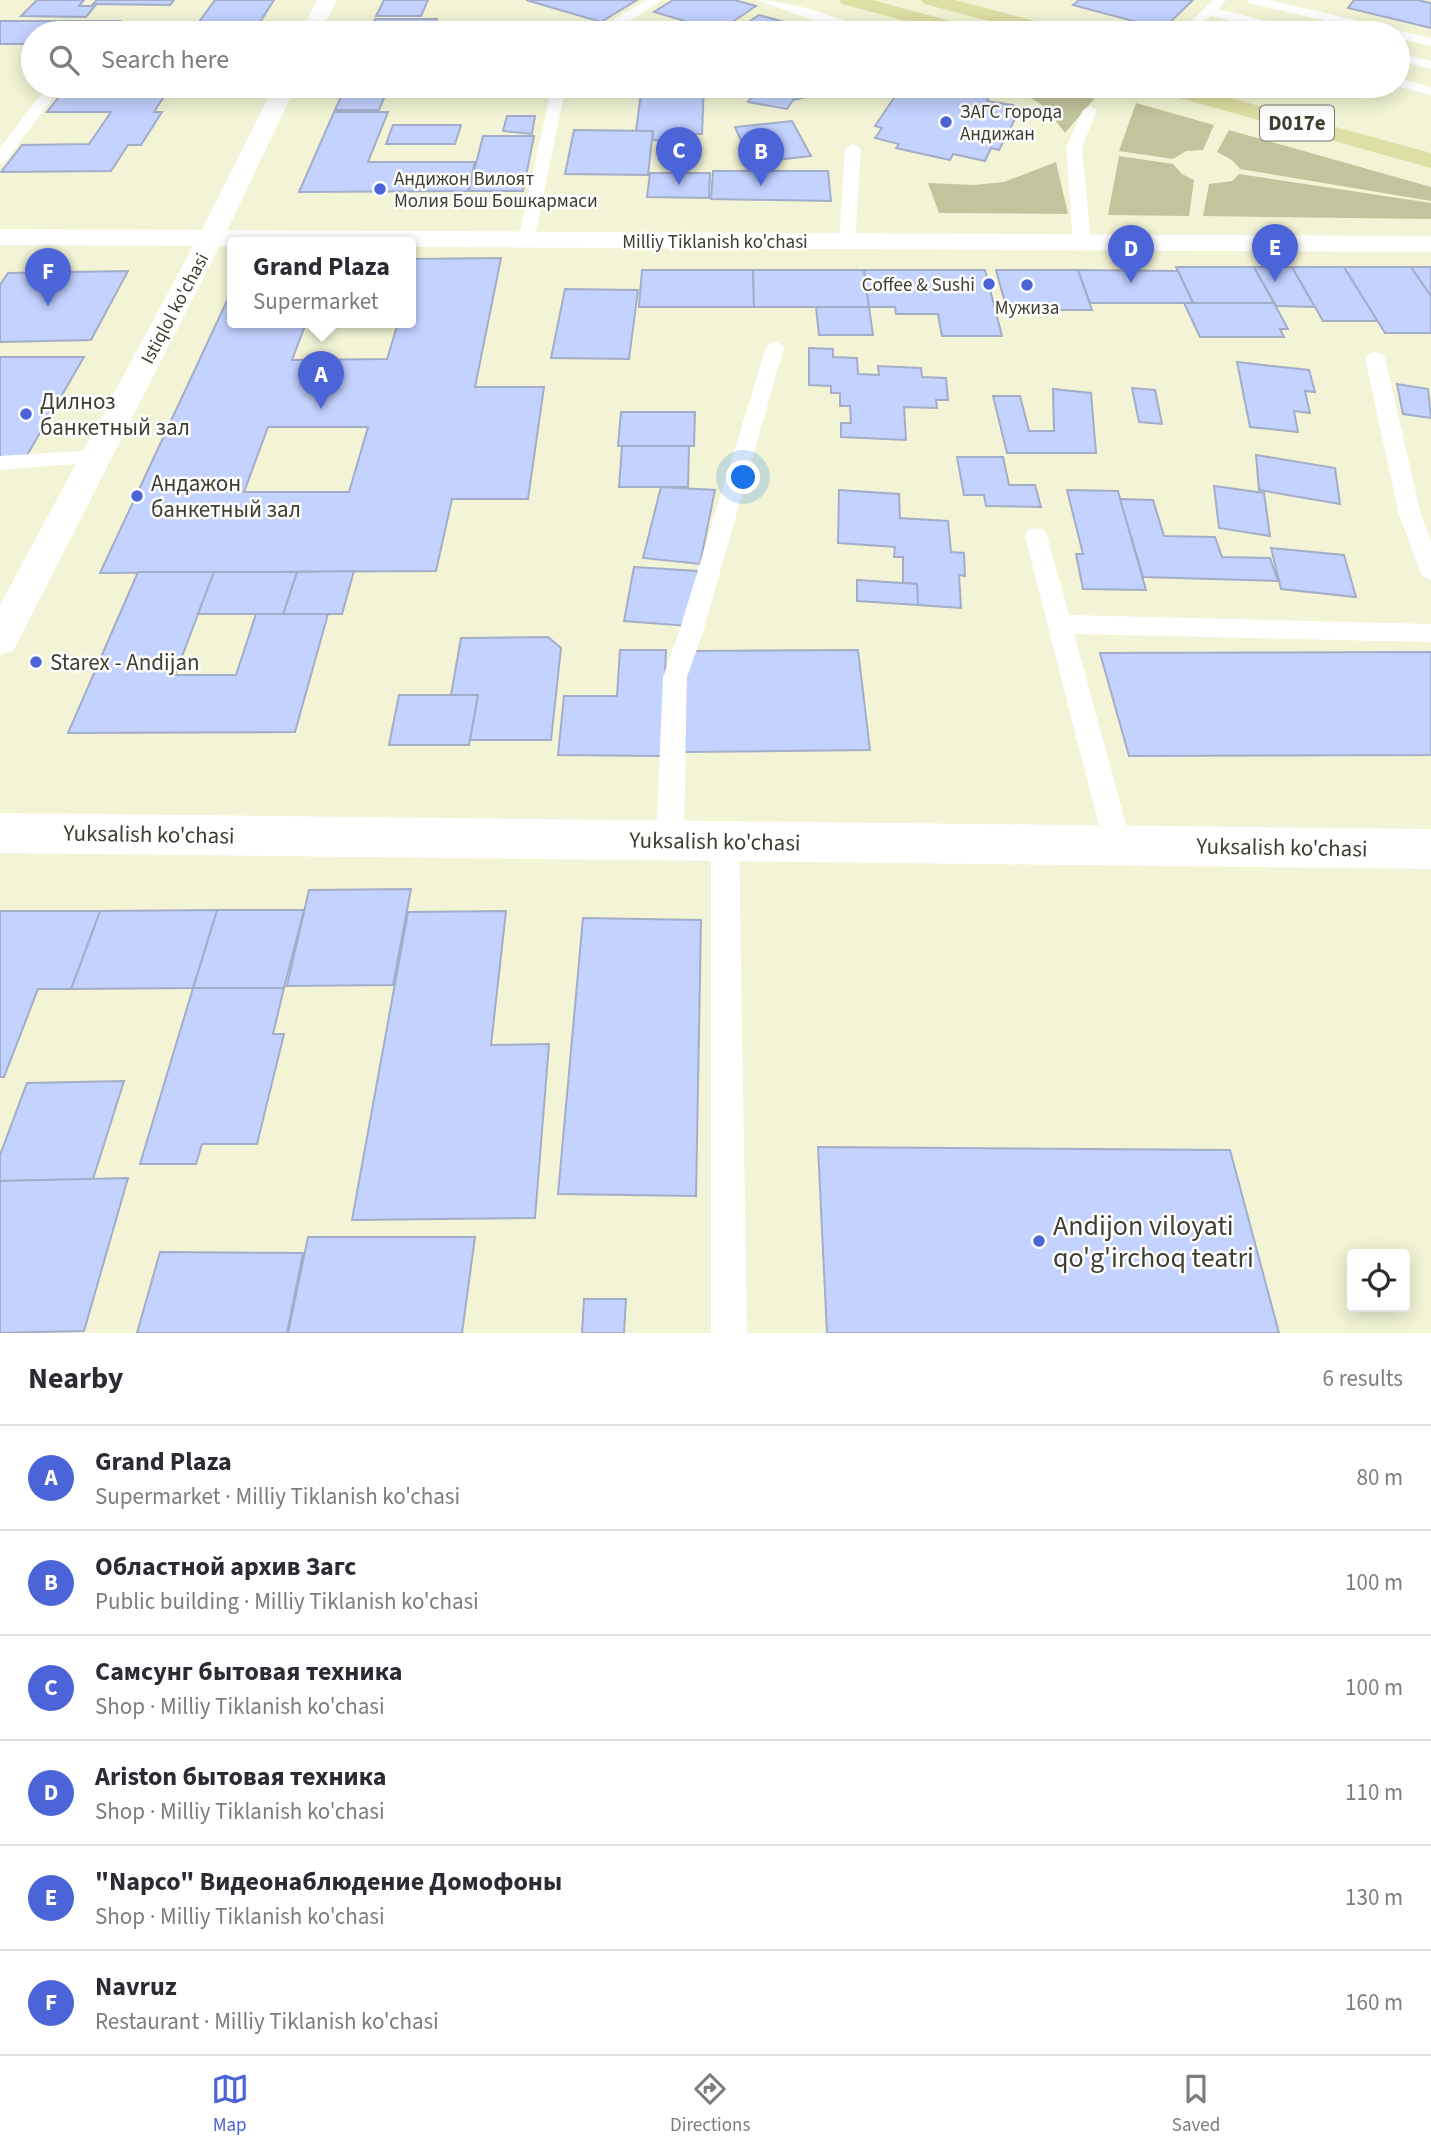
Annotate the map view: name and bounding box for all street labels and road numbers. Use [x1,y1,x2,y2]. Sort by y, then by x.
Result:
road number: D017e [1260,106,1334,140]
street label: Milliy Tiklanish ko'chasi [622,229,808,256]
street label: Istiqlol ko'chasi [135,248,216,369]
street label: Yuksalish ko'chasi [62,816,235,852]
street label: Yuksalish ko'chasi [628,823,801,859]
street label: Yuksalish ko'chasi [1195,829,1368,865]

